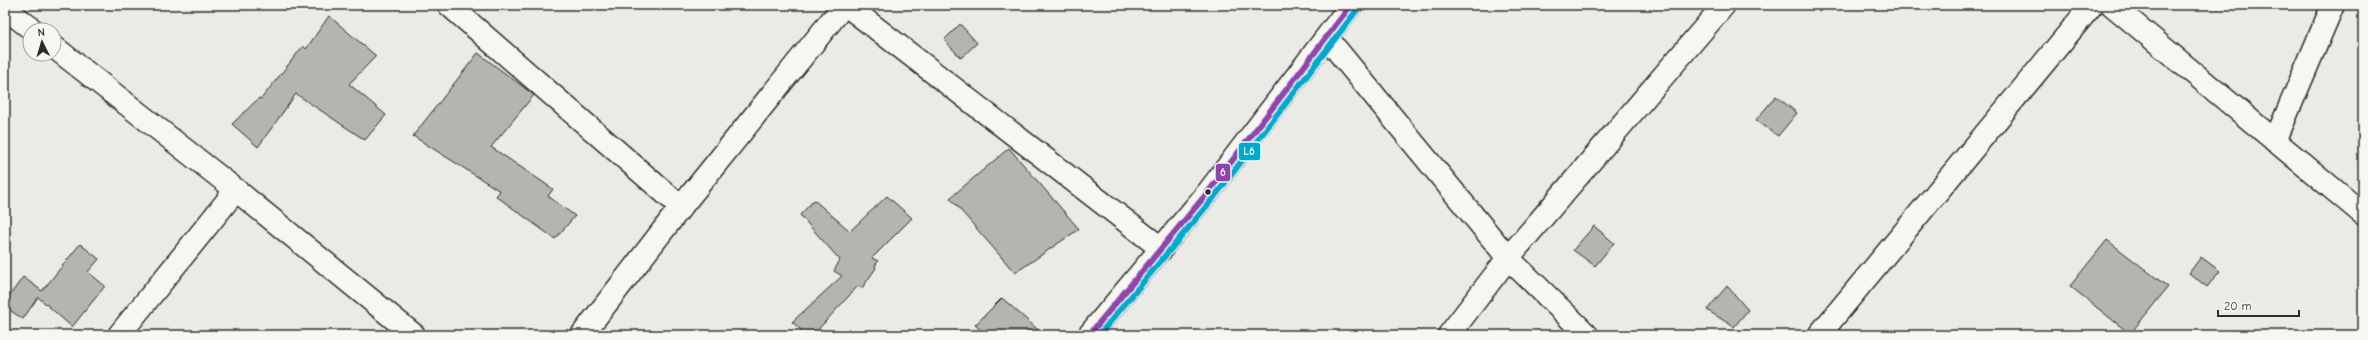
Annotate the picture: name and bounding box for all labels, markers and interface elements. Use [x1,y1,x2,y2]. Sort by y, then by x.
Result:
north arrow [22,22,62,62]
text: N [37,26,45,39]
line badge: L6 [1238,142,1261,161]
text: L6 [1243,145,1255,158]
line badge: 6 [1215,163,1231,182]
text: 6 [1220,166,1226,179]
unlabelled marker [1203,187,1213,197]
scale bar [2218,292,2299,318]
text: 20 m [2224,299,2252,313]

